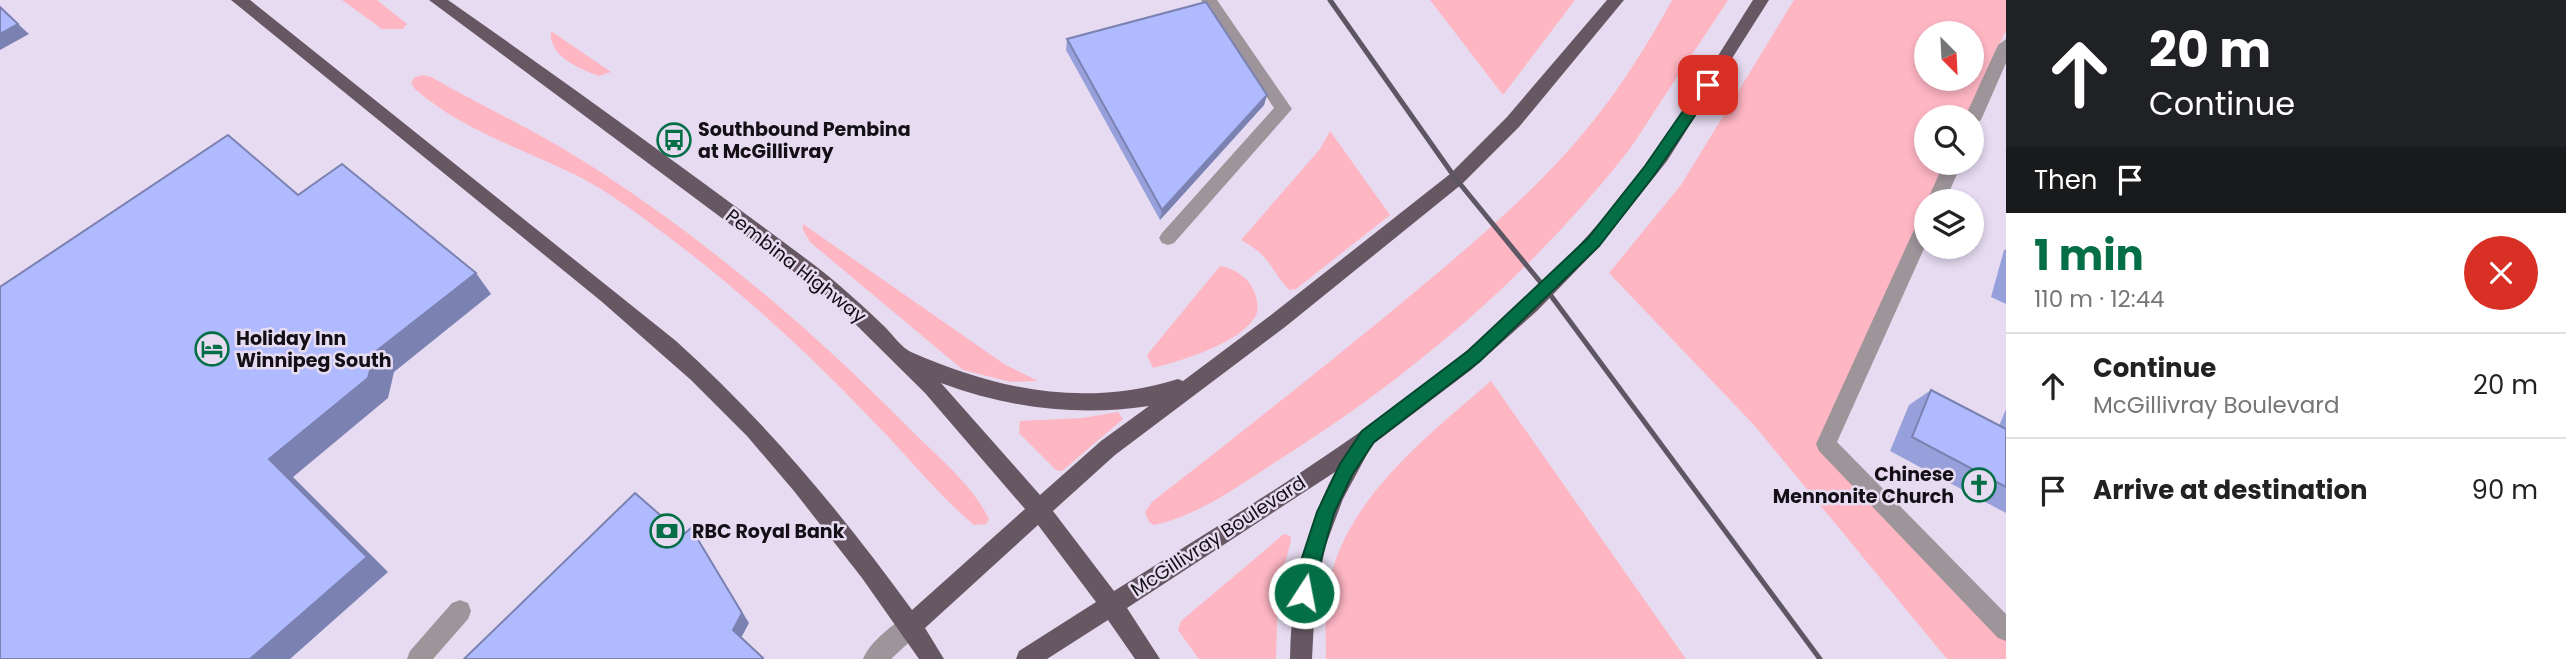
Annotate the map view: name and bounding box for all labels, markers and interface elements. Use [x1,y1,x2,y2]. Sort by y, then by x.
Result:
text: 20 m [2149,16,2271,84]
north arrow [1914,21,1984,91]
map controls [1914,21,1984,259]
icon: ahead [2034,28,2125,119]
pin [1678,55,1738,115]
icon: arrive [1689,66,1727,104]
text: Continue [2149,81,2295,126]
button: search [1914,105,1984,175]
place label: Southbound Pembina at McGillivray [698,116,911,165]
bus stop icon: Southbound Pembina at McGillivray [655,121,693,159]
icon: arrive [2111,161,2149,199]
text: Then [2034,162,2097,198]
button: layers [1914,189,1984,259]
street label: Pembina Highway [720,202,872,330]
text: 1 min [2034,226,2144,285]
button: close [2464,236,2538,310]
text: 110 m · 12:44 [2034,283,2165,315]
place label: Holiday Inn Winnipeg South [236,325,391,374]
hotel icon: Holiday Inn Winnipeg South [193,330,231,368]
text: Continue [2093,350,2216,386]
icon: ahead [2034,367,2072,405]
text: 20 m [2473,367,2538,403]
text: McGillivray Boulevard [2093,389,2339,421]
place label: Chinese Mennonite Church [1773,461,1954,510]
church icon: Chinese Mennonite Church [1960,466,1998,504]
street label: McGillivray Boulevard [1125,469,1311,603]
icon: arrive [2034,472,2072,510]
text: Arrive at destination [2093,472,2368,508]
text: 90 m [2472,472,2538,508]
bank icon: RBC Royal Bank [648,512,686,550]
place label: RBC Royal Bank [692,518,845,545]
position arrow [1267,556,1341,630]

